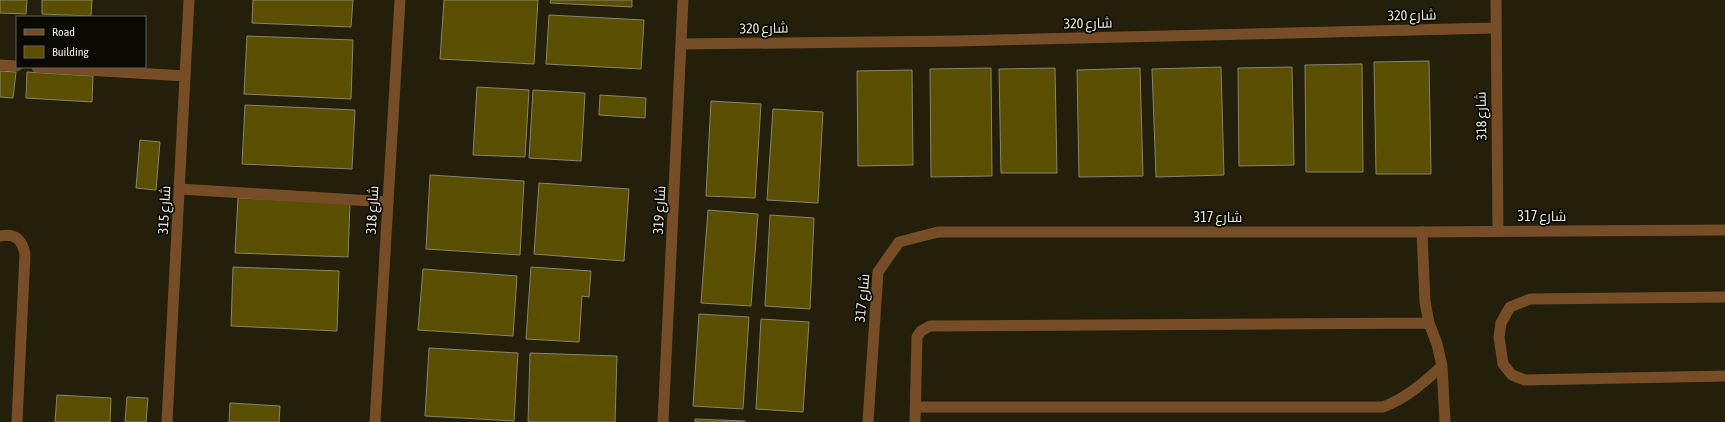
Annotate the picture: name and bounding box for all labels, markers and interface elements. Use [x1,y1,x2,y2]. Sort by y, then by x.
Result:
street label: شارع 320 [1387,7,1437,24]
street label: شارع 320 [1063,15,1113,32]
legend [16,16,146,68]
street label: شارع 320 [739,20,789,37]
text: Road [52,25,75,39]
text: Building [52,45,90,59]
street label: شارع 318 [1473,91,1490,141]
street label: شارع 315 [155,185,174,235]
street label: شارع 318 [363,185,382,235]
street label: شارع 319 [650,185,669,235]
street label: شارع 317 [1518,208,1566,225]
street label: شارع 317 [1194,209,1242,226]
street label: شارع 317 [851,273,874,323]

